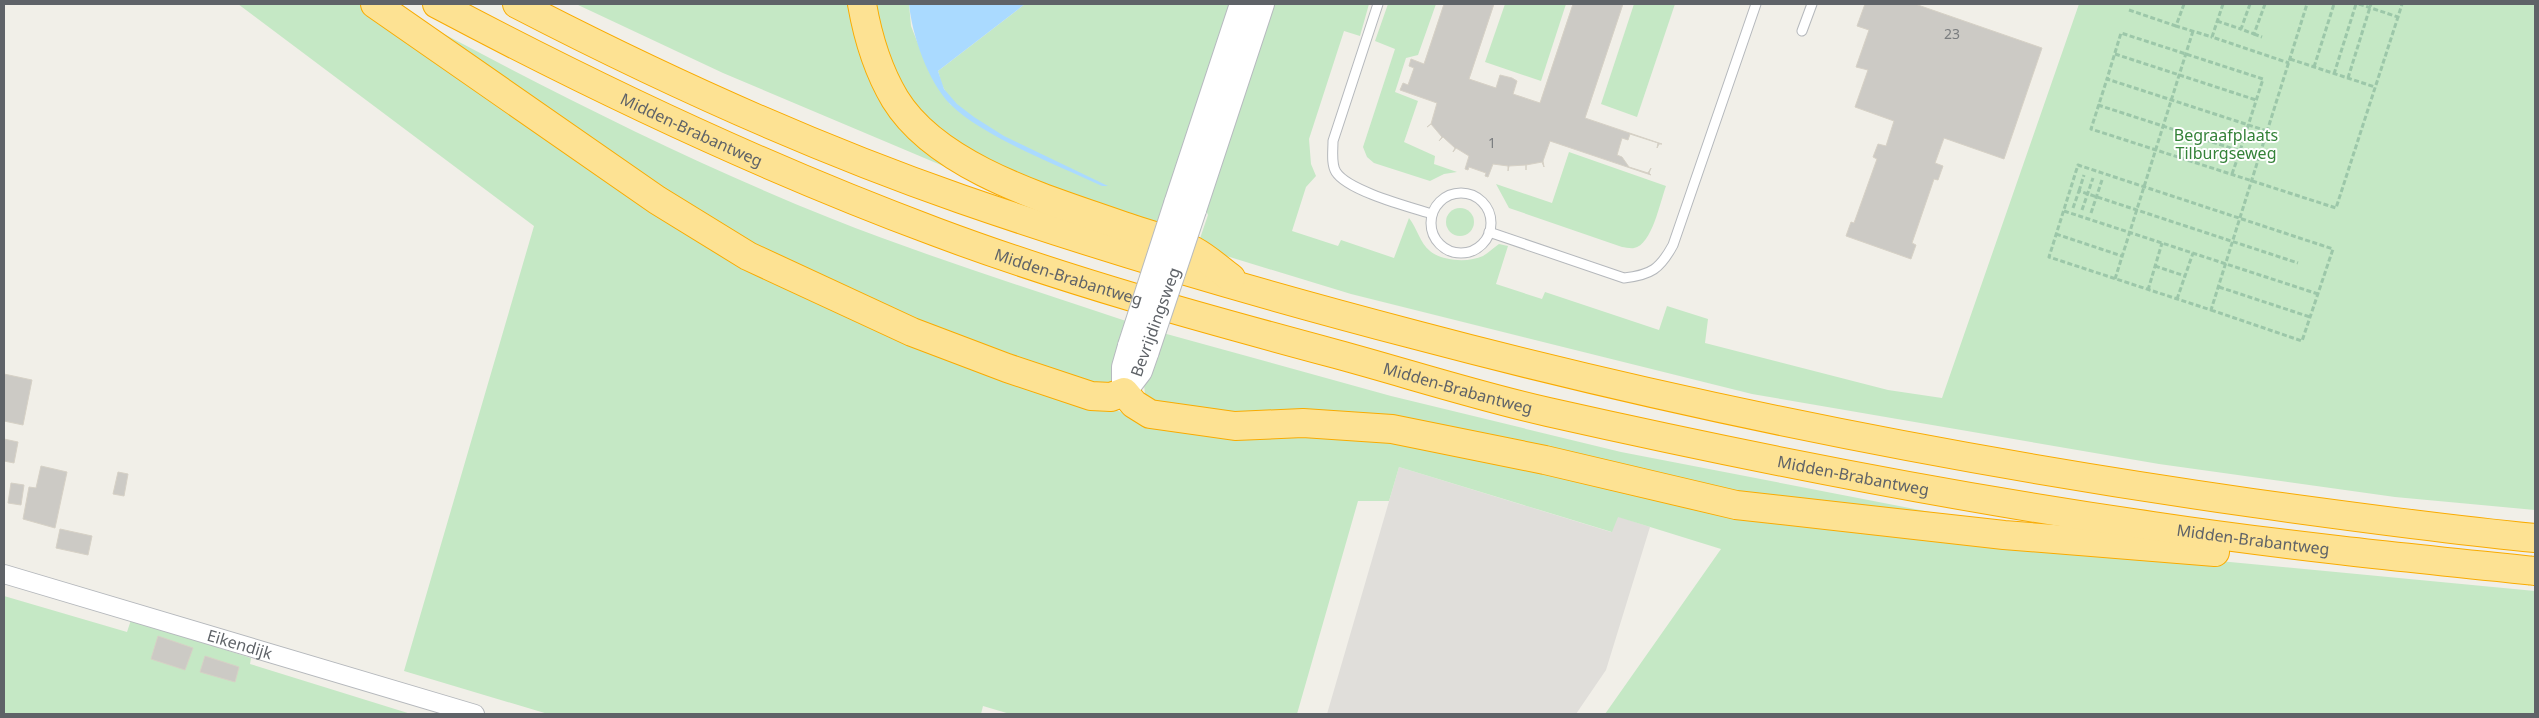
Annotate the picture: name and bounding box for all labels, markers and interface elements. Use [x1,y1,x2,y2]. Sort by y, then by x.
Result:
house number: 23 [1944,24,1960,43]
street label: Midden-Brabantweg [617,88,766,172]
park label: Begraafplaats Tilburgseweg [2174,124,2278,164]
house number: 1 [1488,133,1496,152]
street label: Midden-Brabantweg [992,243,1145,311]
street label: Bevrijdingsweg [1125,264,1185,380]
street label: Midden-Brabantweg [1381,357,1535,419]
street label: Midden-Brabantweg [1775,450,1931,501]
street label: Midden-Brabantweg [2175,519,2331,560]
street label: Eikendijk [204,624,276,664]

